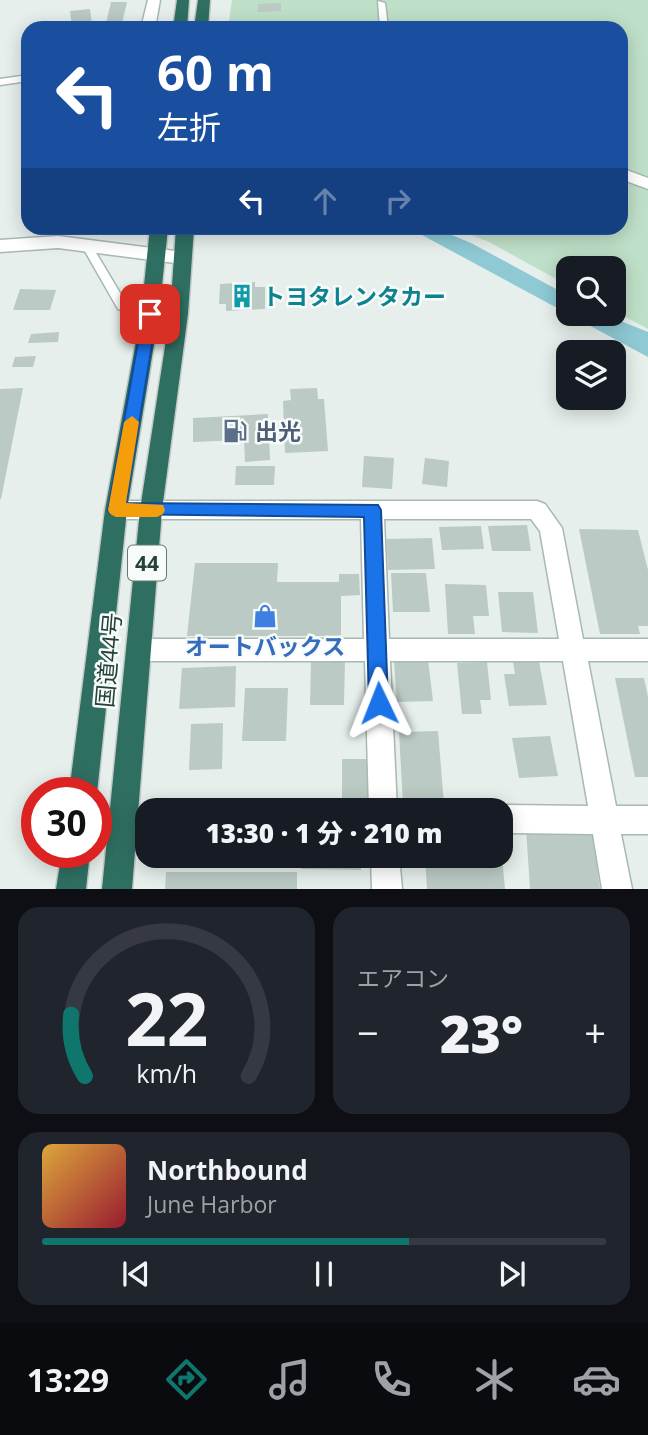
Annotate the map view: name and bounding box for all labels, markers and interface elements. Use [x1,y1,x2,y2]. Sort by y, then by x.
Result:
text: 60 m [157,39,274,105]
icon: left [42,49,133,140]
text: 左折 [157,105,221,148]
icon: left [233,182,271,220]
icon: ahead [306,182,344,220]
icon: right [379,182,417,220]
map controls [556,256,626,410]
button: search [556,256,626,326]
place label: トヨタレンタカー [262,280,446,312]
building icon: トヨタレンタカー [228,282,256,310]
pin [120,284,180,344]
icon: arrive [131,295,169,333]
button: layers [556,340,626,410]
place label: 出光 [255,415,301,447]
fuel station icon: 出光 [221,417,249,445]
road number: 44 [128,546,166,580]
shop icon: オートバックス [251,602,279,630]
street label: 国道44号 [88,611,128,709]
place label: オートバックス [185,630,345,662]
position arrow [342,666,416,740]
speed limit sign: 30 [21,777,112,868]
text: 13:30 · 1 分 · 210 m [206,815,442,851]
text: エアコン [357,962,449,994]
text: 22 [125,969,208,1068]
text: 23° [440,997,523,1068]
text: − [357,1006,379,1058]
text: + [584,1006,606,1058]
text: km/h [136,1056,197,1090]
text: Northbound [147,1152,308,1188]
text: June Harbor [147,1188,277,1220]
icon: previous [117,1255,155,1293]
icon: pause [305,1255,343,1293]
icon: next [493,1255,531,1293]
icon: directions [162,1355,211,1404]
icon: music [265,1355,314,1404]
icon: phone [367,1355,416,1404]
icon: climate [470,1355,519,1404]
icon: car [572,1355,621,1404]
text: 13:29 [27,1358,109,1401]

